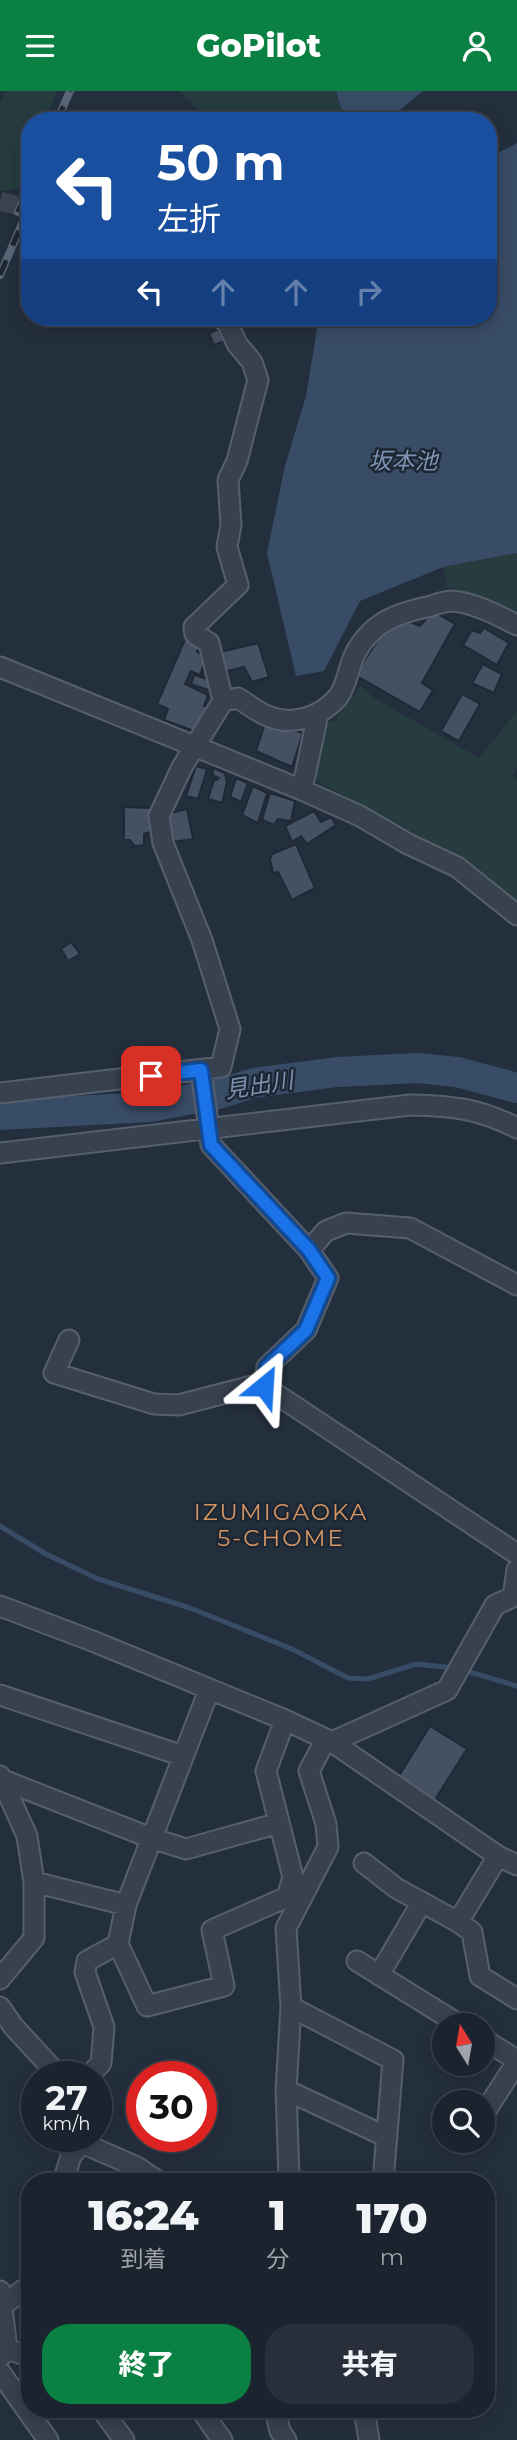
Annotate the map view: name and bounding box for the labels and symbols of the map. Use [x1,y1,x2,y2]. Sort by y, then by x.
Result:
water label: 坂本池 [369,447,440,475]
pin [121,1046,181,1106]
water label: 見出川 [223,1065,298,1104]
position arrow [227,1349,301,1423]
district label: IZUMIGAOKA 5-CHOME [194,1498,368,1552]
north arrow [432,2013,495,2075]
speed limit sign: 30 [126,2061,217,2152]

